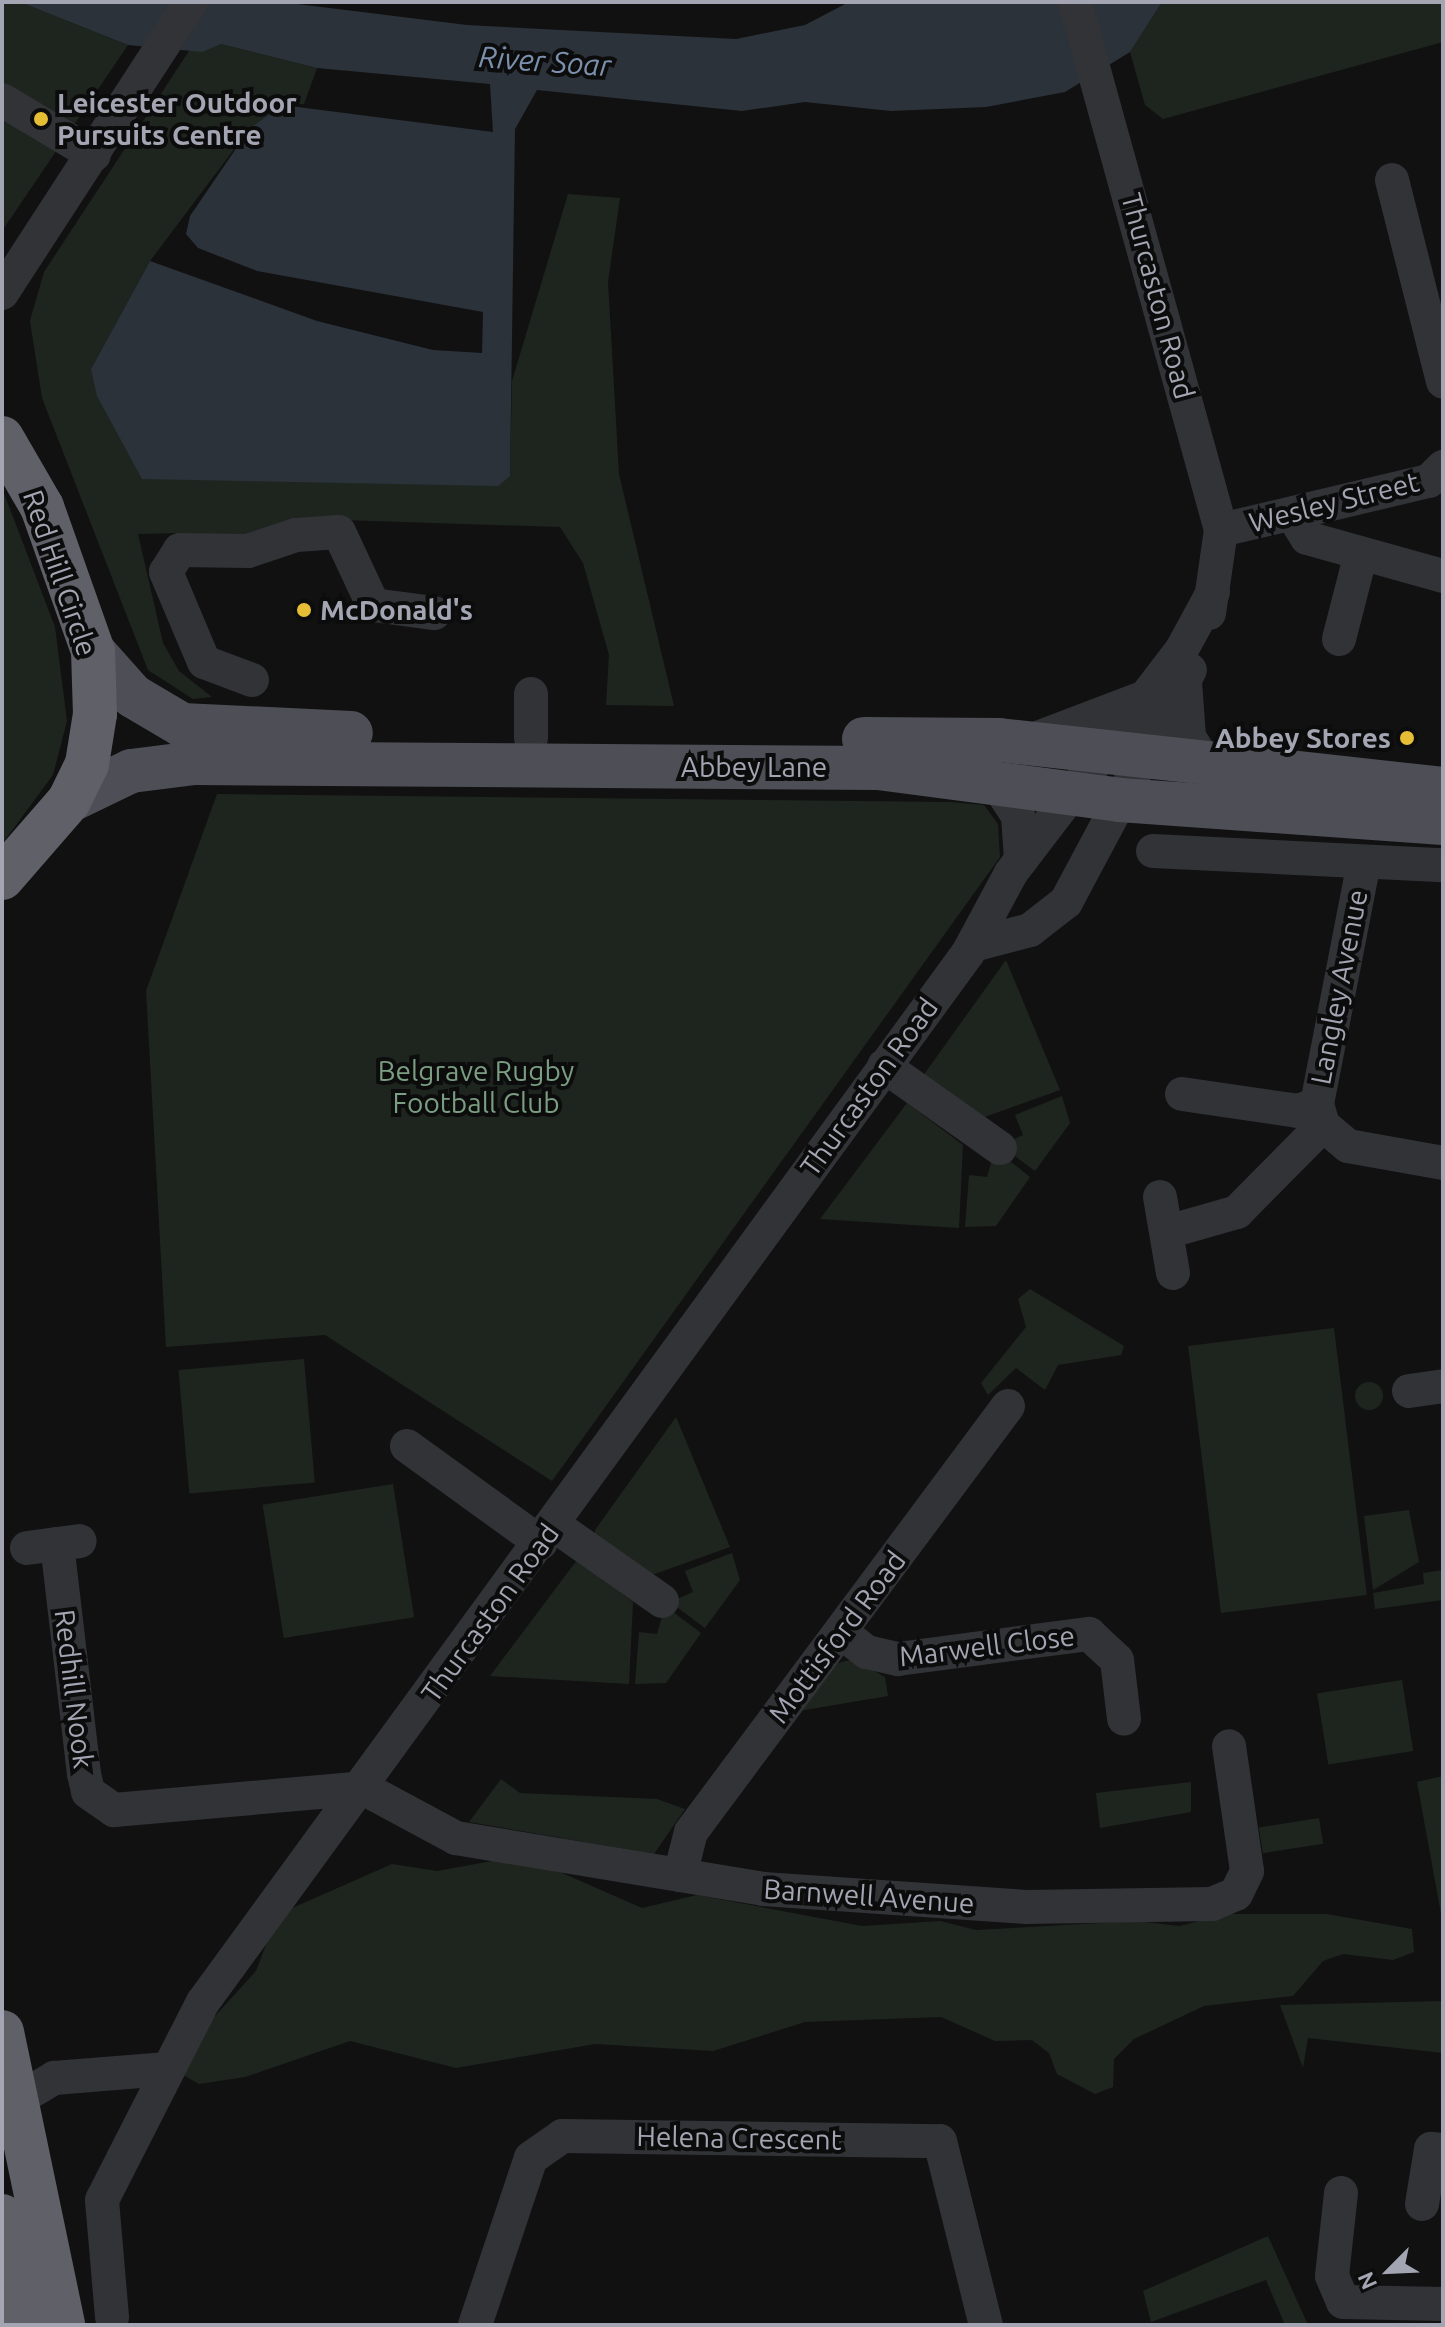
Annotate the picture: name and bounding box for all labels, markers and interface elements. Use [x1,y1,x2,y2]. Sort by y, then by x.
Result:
water label: River Soar [478,38,612,84]
place label: Leicester Outdoor Pursuits Centre [57,86,297,152]
marker: Leicester Outdoor Pursuits Centre [32,110,50,128]
street label: Thurcaston Road [1114,189,1202,403]
street label: Wesley Street [1246,465,1422,539]
street label: Red Hill Circle [16,486,104,660]
place label: McDonald's [320,593,473,627]
marker: McDonald's [295,601,313,619]
place label: Abbey Stores [1215,721,1391,755]
marker: Abbey Stores [1398,729,1416,747]
street label: Abbey Lane [681,750,827,784]
street label: Langley Avenue [1304,887,1374,1087]
street label: Thurcaston Road [793,991,945,1183]
park label: Belgrave Rugby Football Club [378,1054,574,1120]
street label: Thurcaston Road [414,1517,566,1709]
street label: Mottisford Road [761,1544,913,1730]
street label: Redhill Nook [48,1608,100,1770]
street label: Marwell Close [897,1619,1077,1673]
street label: Barnwell Avenue [762,1872,976,1920]
street label: Helena Crescent [636,2119,842,2157]
north arrow [1349,2231,1429,2311]
text: N [1352,2268,1381,2294]

